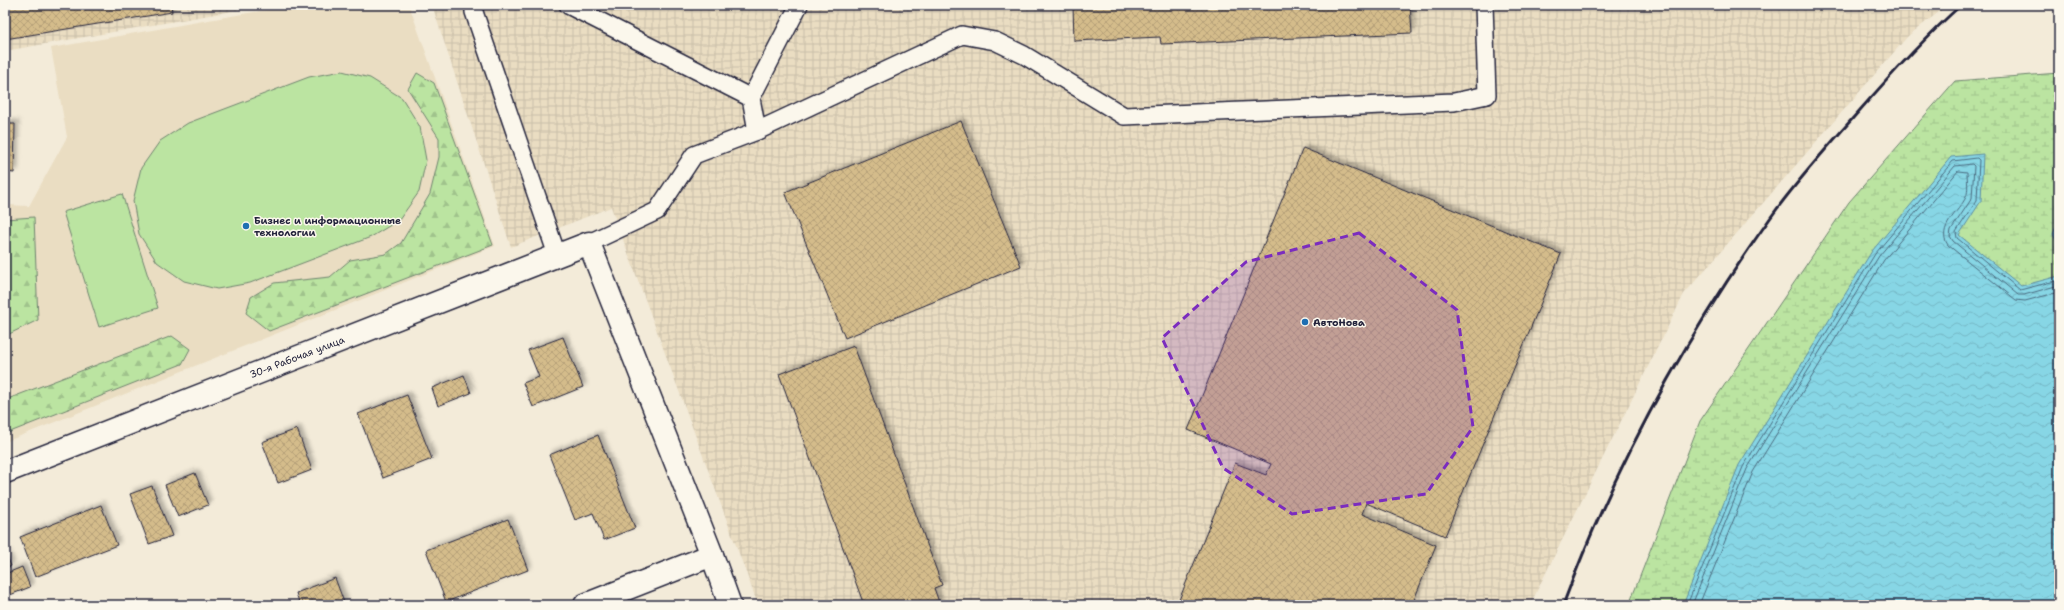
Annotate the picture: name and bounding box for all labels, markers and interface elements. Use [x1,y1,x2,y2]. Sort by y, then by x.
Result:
place label: Бизнес и информационные технологии [254,214,401,239]
marker: Бизнес и информационные технологии [241,221,251,231]
place label: АвтоНова [1313,316,1365,329]
marker: АвтоНова [1300,317,1310,327]
street label: 30-я Рабочая улица [248,333,347,381]

